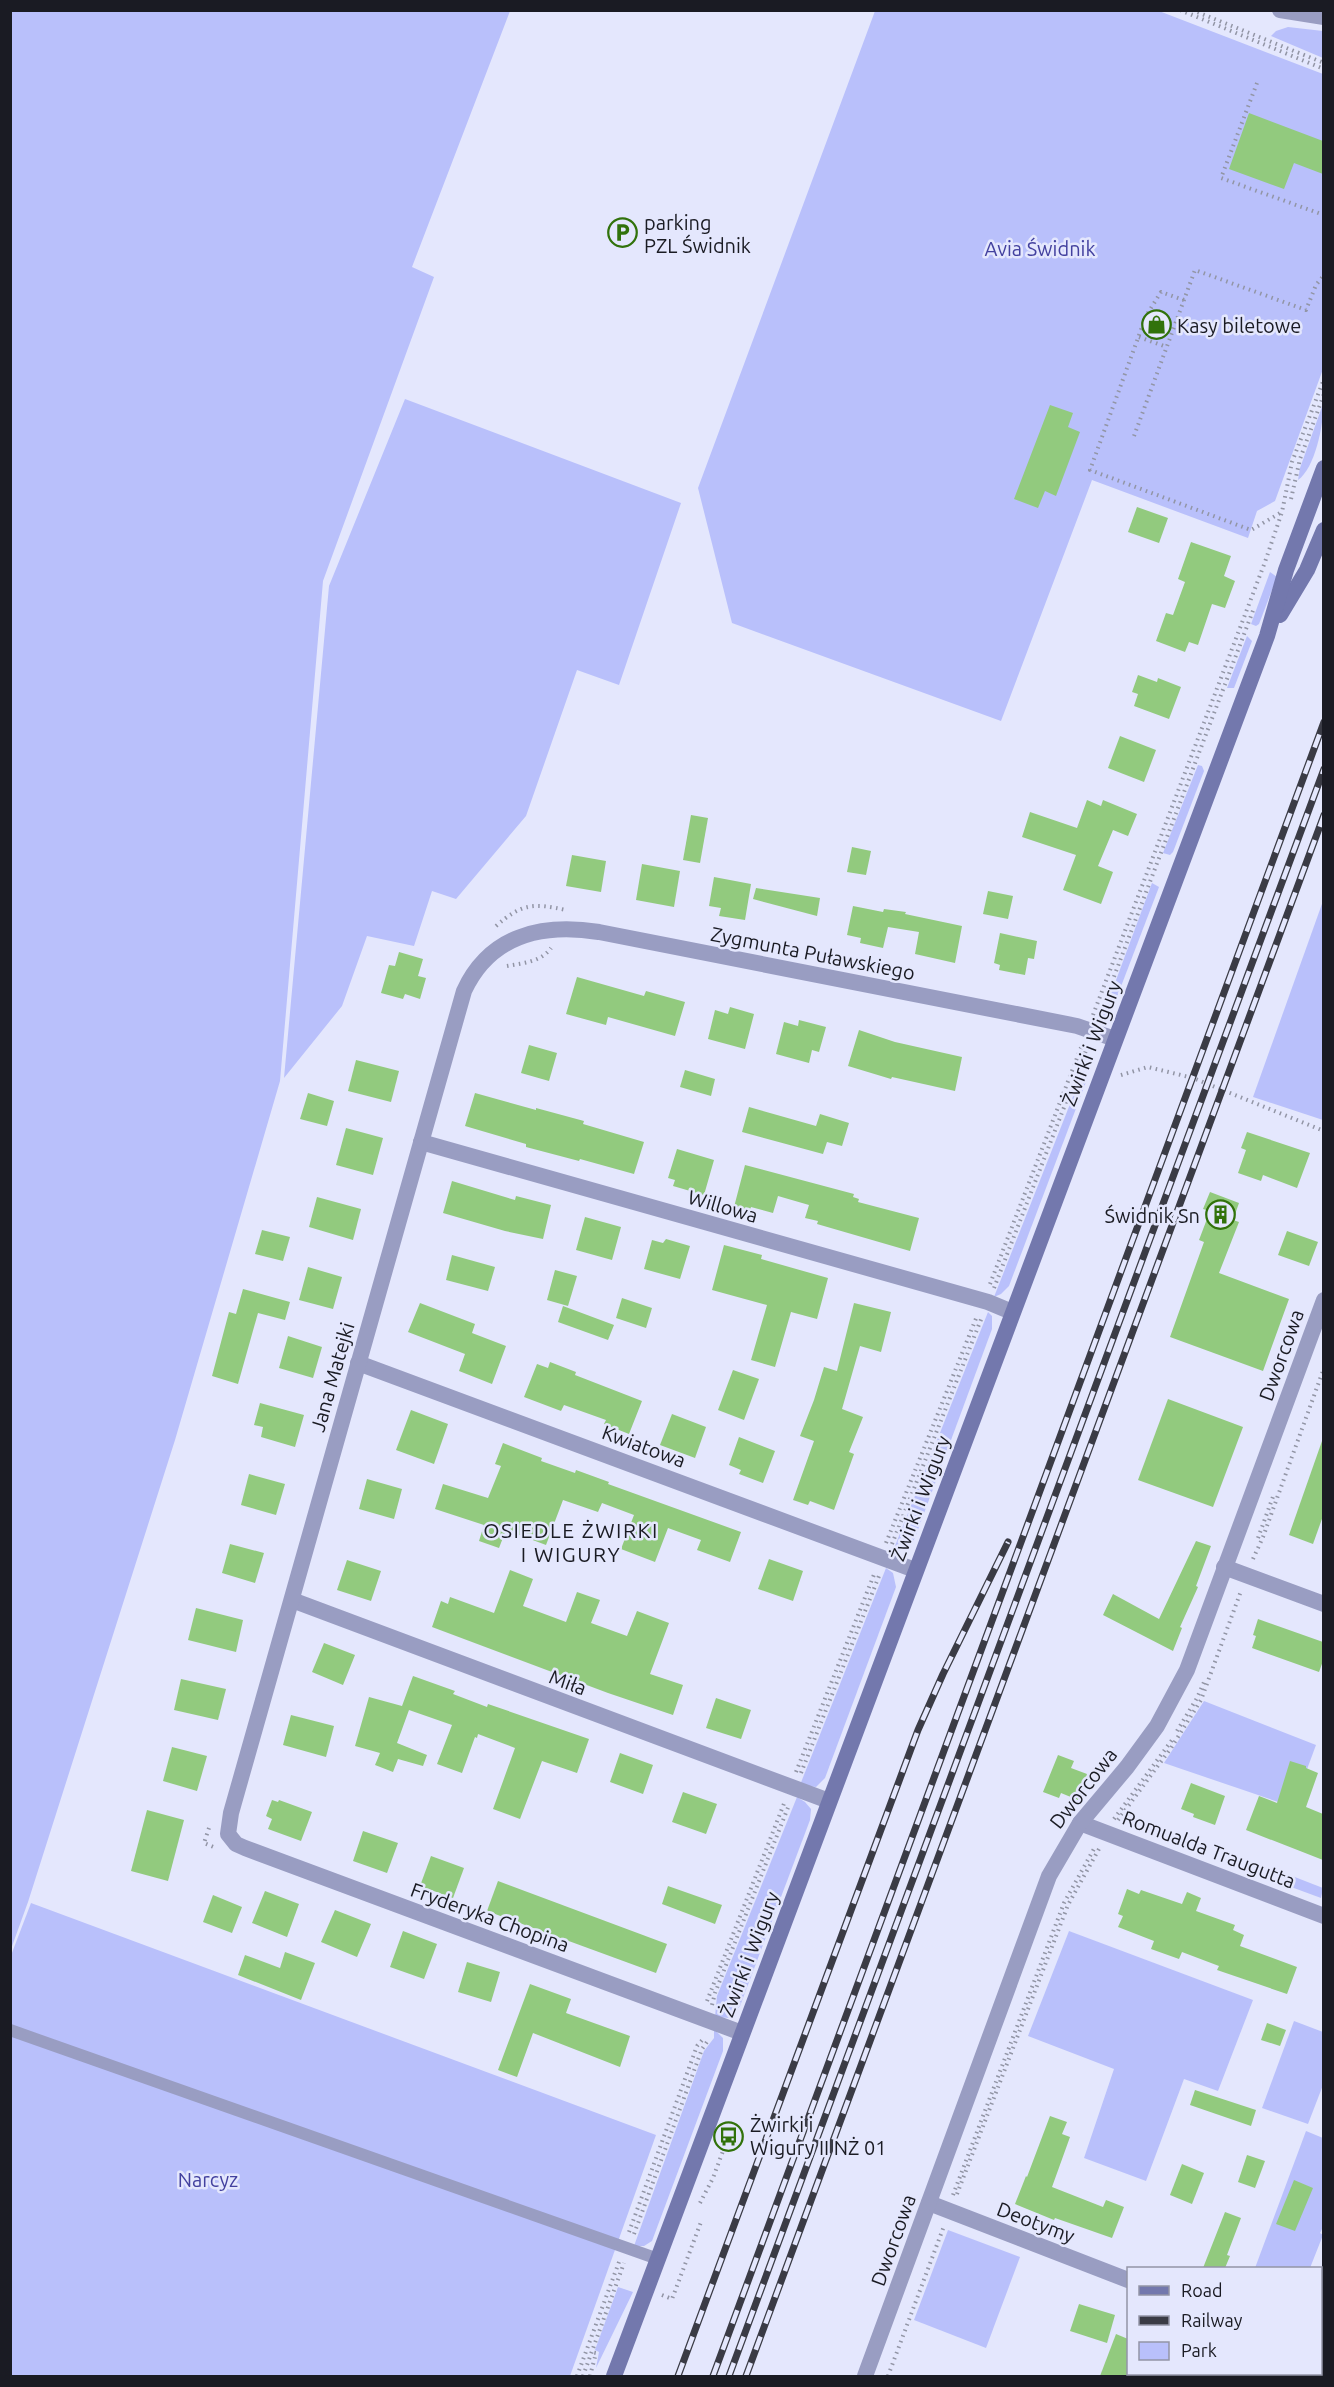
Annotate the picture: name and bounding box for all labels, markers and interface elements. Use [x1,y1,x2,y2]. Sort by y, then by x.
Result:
place label: parking PZL Świdnik [644,211,751,257]
parking icon: parking PZL Świdnik [607,217,639,249]
park label: Avia Świdnik [984,237,1096,260]
shop icon: Kasy biletowe [1140,309,1172,341]
place label: Kasy biletowe [1177,314,1301,337]
street label: Zygmunta Puławskiego [709,922,917,984]
street label: Żwirki i Wigury [1057,977,1126,1109]
street label: Willowa [685,1185,761,1227]
building icon: Świdnik Sn [1205,1199,1237,1231]
place label: Świdnik Sn [1105,1204,1200,1227]
street label: Dworcowa [1254,1306,1308,1404]
street label: Jana Matejki [305,1320,359,1434]
street label: Kwiatowa [599,1420,689,1472]
street label: Żwirki i Wigury [886,1432,955,1564]
district label: OSIEDLE ŻWIRKI I WIGURY [483,1518,659,1566]
street label: Miła [546,1664,590,1700]
street label: Dworcowa [1045,1743,1121,1833]
street label: Romualda Traugutta [1119,1805,1299,1893]
street label: Fryderyka Chopina [408,1878,572,1956]
street label: Żwirki i Wigury [715,1888,784,2020]
place label: Żwirki i Wigury II NŻ 01 [750,2113,886,2159]
bus stop icon: Żwirki i Wigury II NŻ 01 [713,2120,745,2152]
park label: Narcyz [178,2168,238,2191]
street label: Dworcowa [866,2191,920,2289]
street label: Deotymy [994,2197,1078,2247]
legend [1127,2267,1322,2375]
text: Road [1181,2280,1223,2300]
text: Railway [1181,2310,1243,2330]
text: Park [1181,2340,1217,2360]

